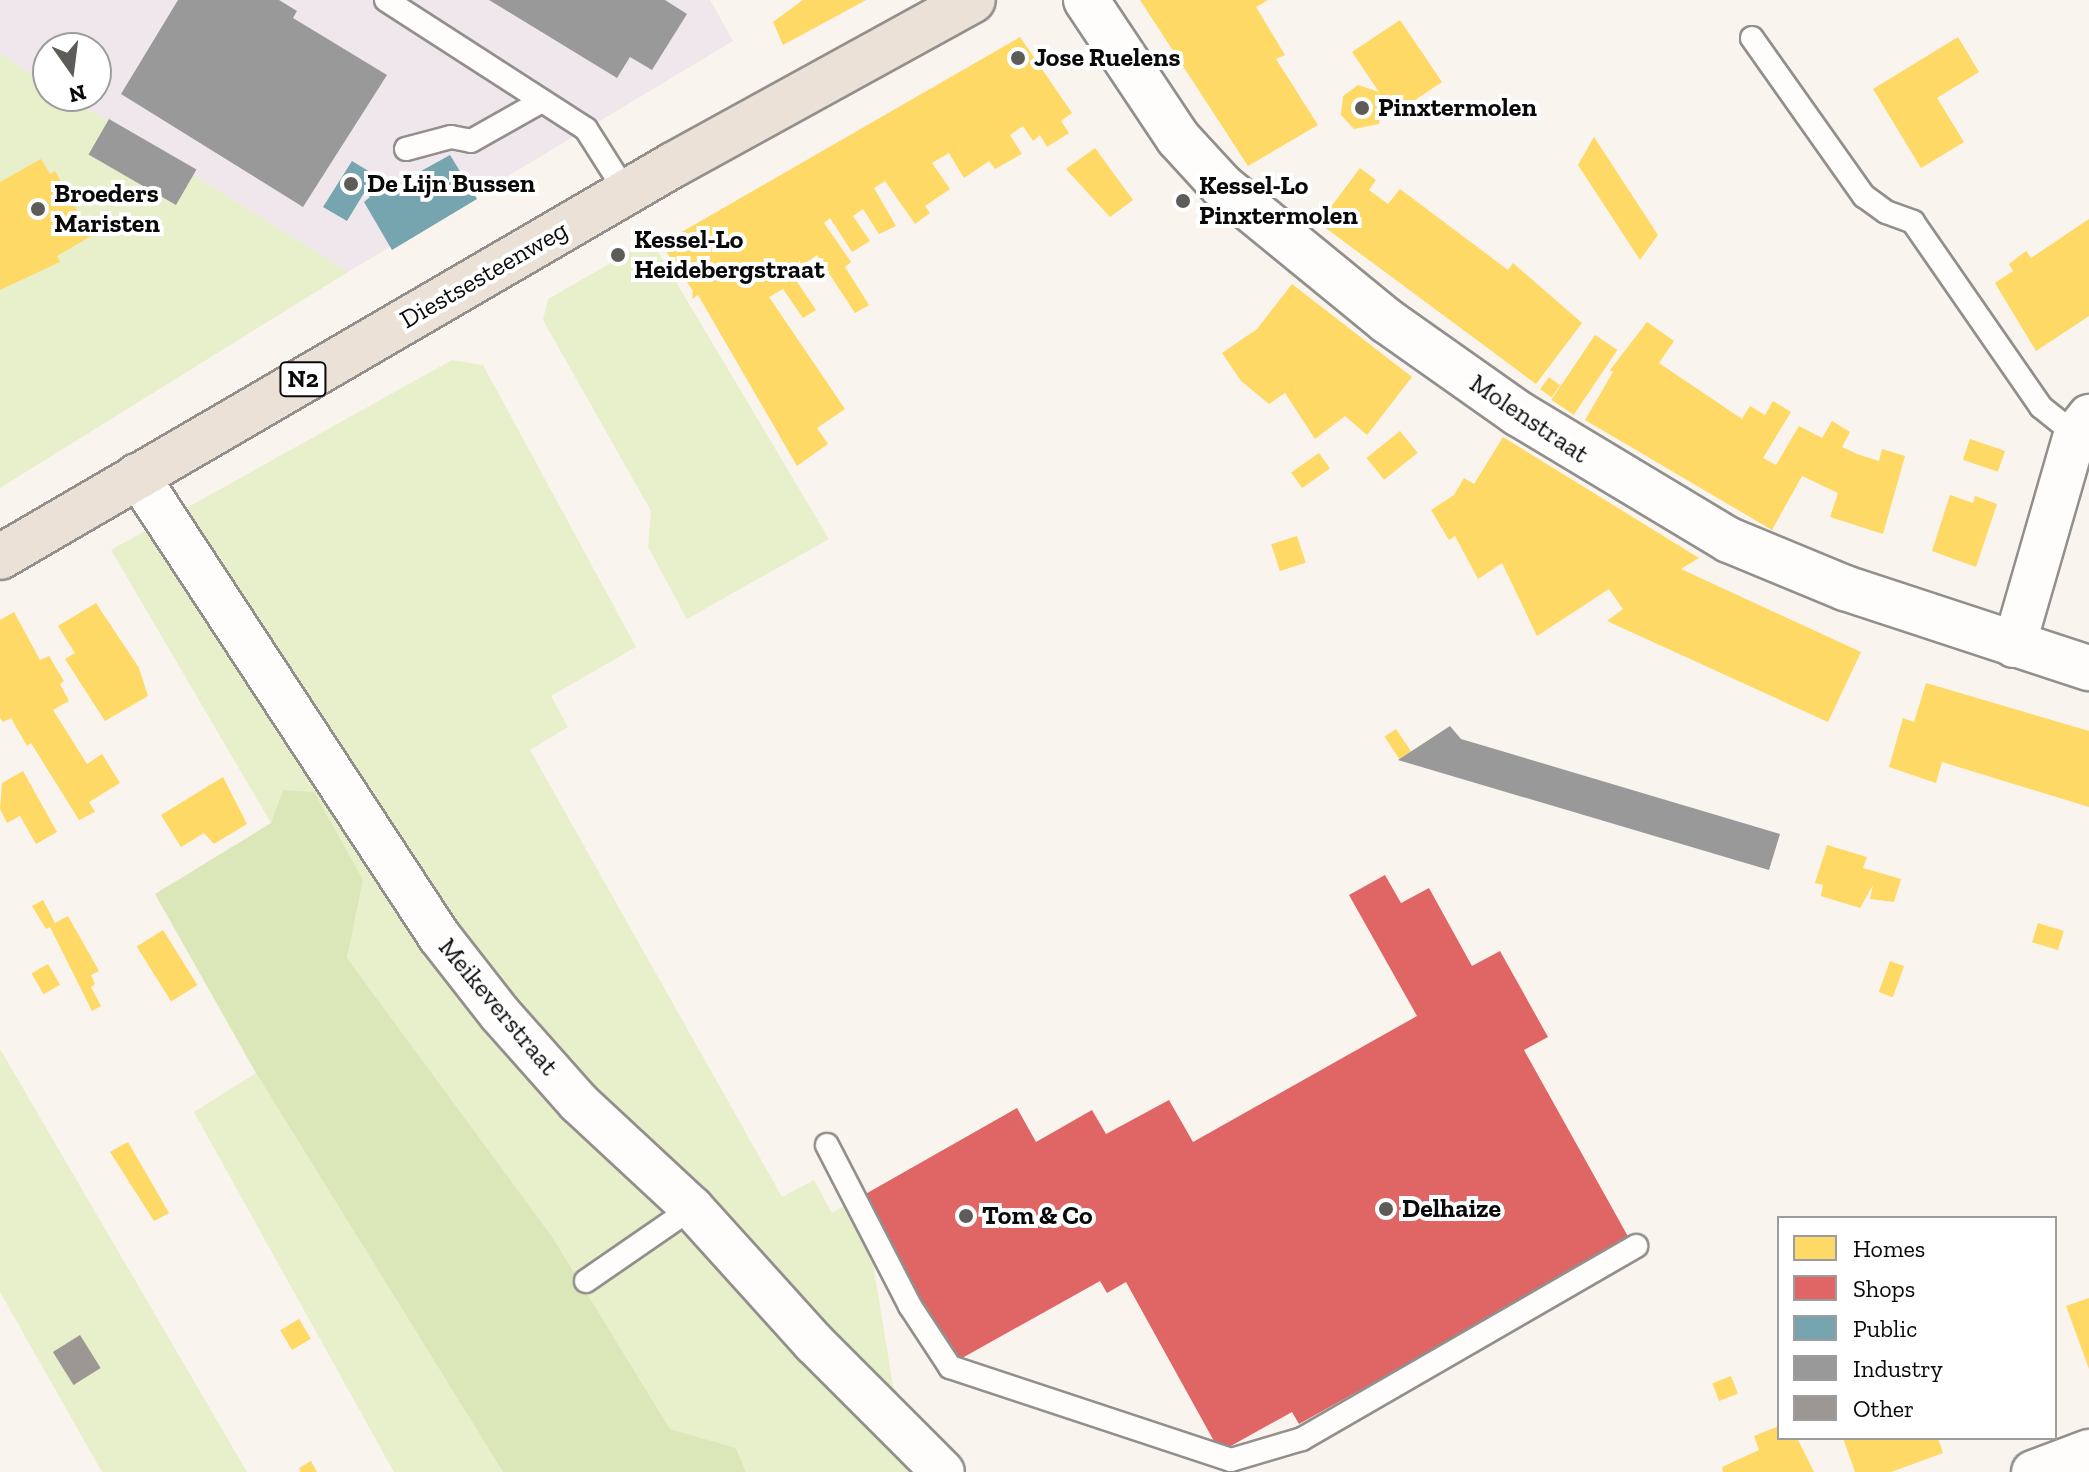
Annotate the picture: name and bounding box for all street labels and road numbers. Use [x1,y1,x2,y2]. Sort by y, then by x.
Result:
street label: Diestsesteenweg [395,214,573,336]
road number: N2 [279,359,327,399]
street label: Molenstraat [1464,368,1594,470]
street label: Meikeverstraat [432,932,564,1082]

